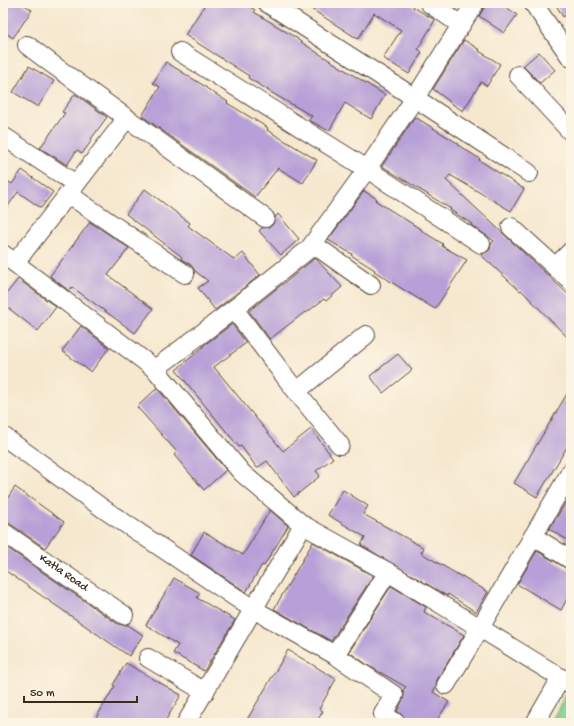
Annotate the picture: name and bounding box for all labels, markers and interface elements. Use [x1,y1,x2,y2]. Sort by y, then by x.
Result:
street label: Katla Road [36,552,91,596]
scale bar [24,678,137,704]
text: 50 m [30,687,55,701]

